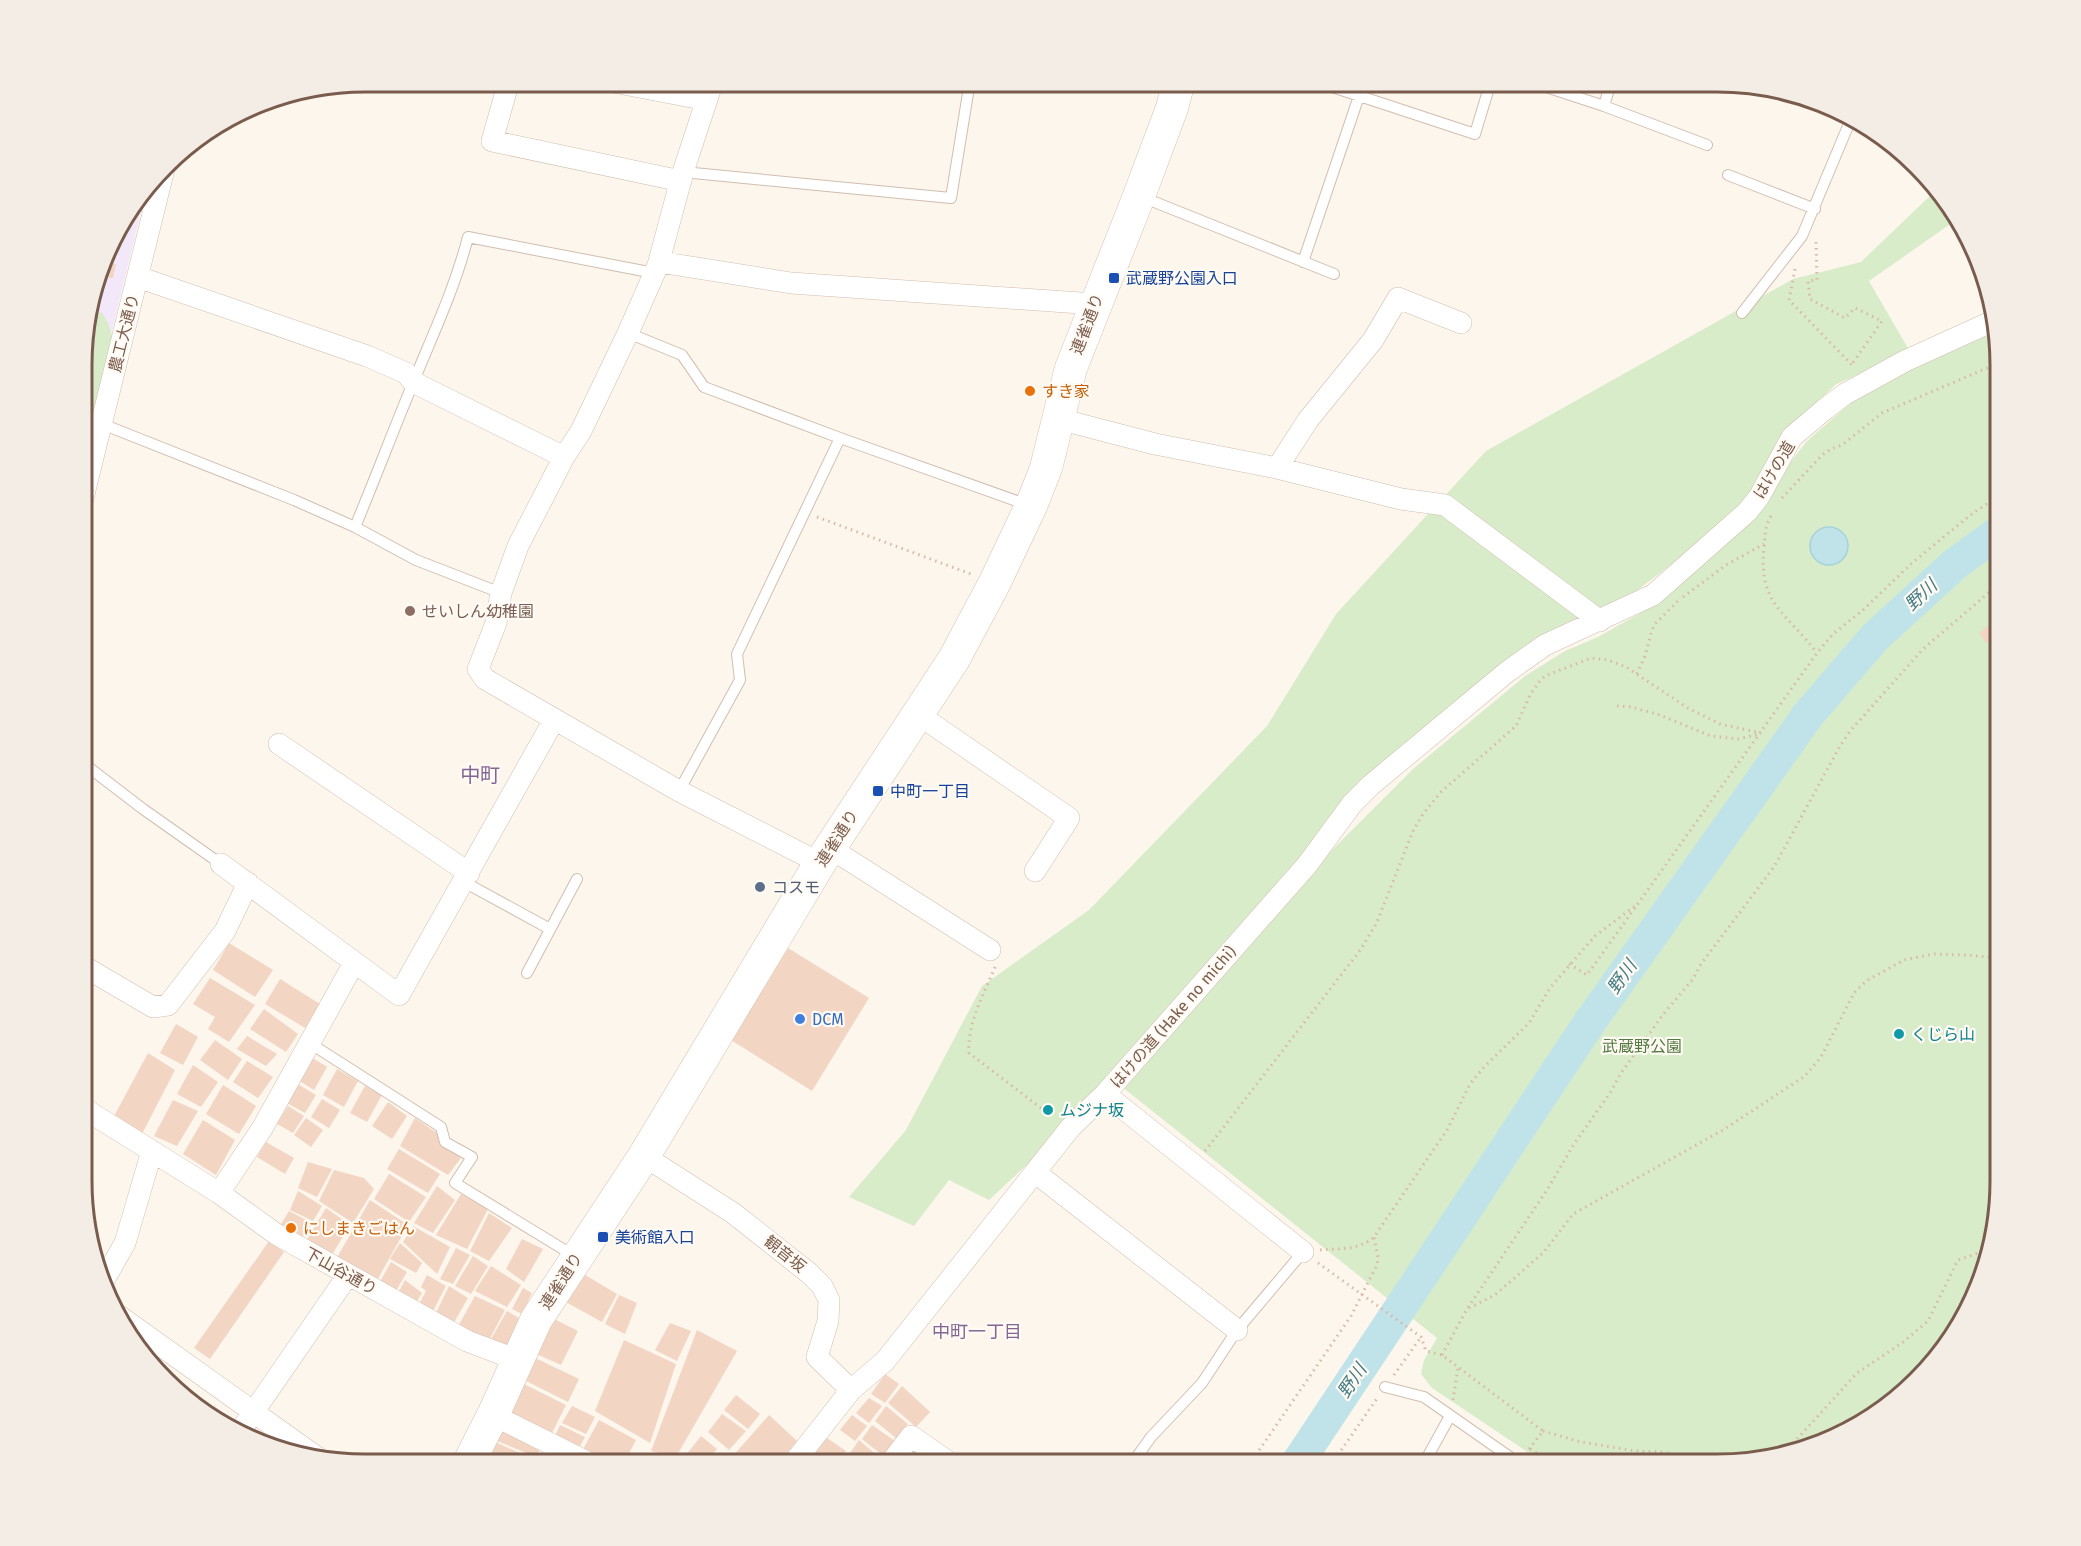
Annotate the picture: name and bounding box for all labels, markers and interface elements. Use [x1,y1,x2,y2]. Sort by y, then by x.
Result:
place label: 武蔵野公園入口 [1126,269,1238,288]
marker: 武蔵野公園入口 [1107,271,1121,285]
street label: 連雀通り [1067,291,1107,357]
street label: 農工大通り [105,292,143,374]
place label: すき家 [1042,382,1090,401]
marker: すき家 [1023,384,1037,398]
street label: はけの道 [1749,438,1799,502]
water label: 野川 [1900,573,1943,615]
place label: せいしん幼稚園 [422,602,534,621]
marker: せいしん幼稚園 [403,604,417,618]
district label: 中町 [460,763,500,787]
place label: 中町一丁目 [890,782,970,801]
marker: 中町一丁目 [871,784,885,798]
street label: 連雀通り [812,806,862,870]
place label: コスモ [772,878,820,897]
marker: コスモ [753,880,767,894]
street label: はけの道 (Hake no michi) [1106,942,1240,1092]
water label: 野川 [1603,954,1642,998]
place label: DCM [812,1010,844,1029]
marker: DCM [793,1012,807,1026]
place label: くじら山 [1911,1025,1975,1044]
marker: くじら山 [1892,1027,1906,1041]
park label: 武蔵野公園 [1602,1037,1682,1056]
place label: ムジナ坂 [1060,1101,1124,1120]
marker: ムジナ坂 [1041,1103,1055,1117]
place label: にしまきごはん [303,1219,415,1238]
marker: にしまきごはん [284,1221,298,1235]
place label: 美術館入口 [615,1228,695,1247]
marker: 美術館入口 [596,1230,610,1244]
street label: 観音坂 [760,1232,810,1276]
street label: 下山谷通り [301,1243,381,1299]
street label: 連雀通り [536,1249,586,1313]
district label: 中町一丁目 [932,1321,1022,1343]
water label: 野川 [1333,1358,1372,1402]

